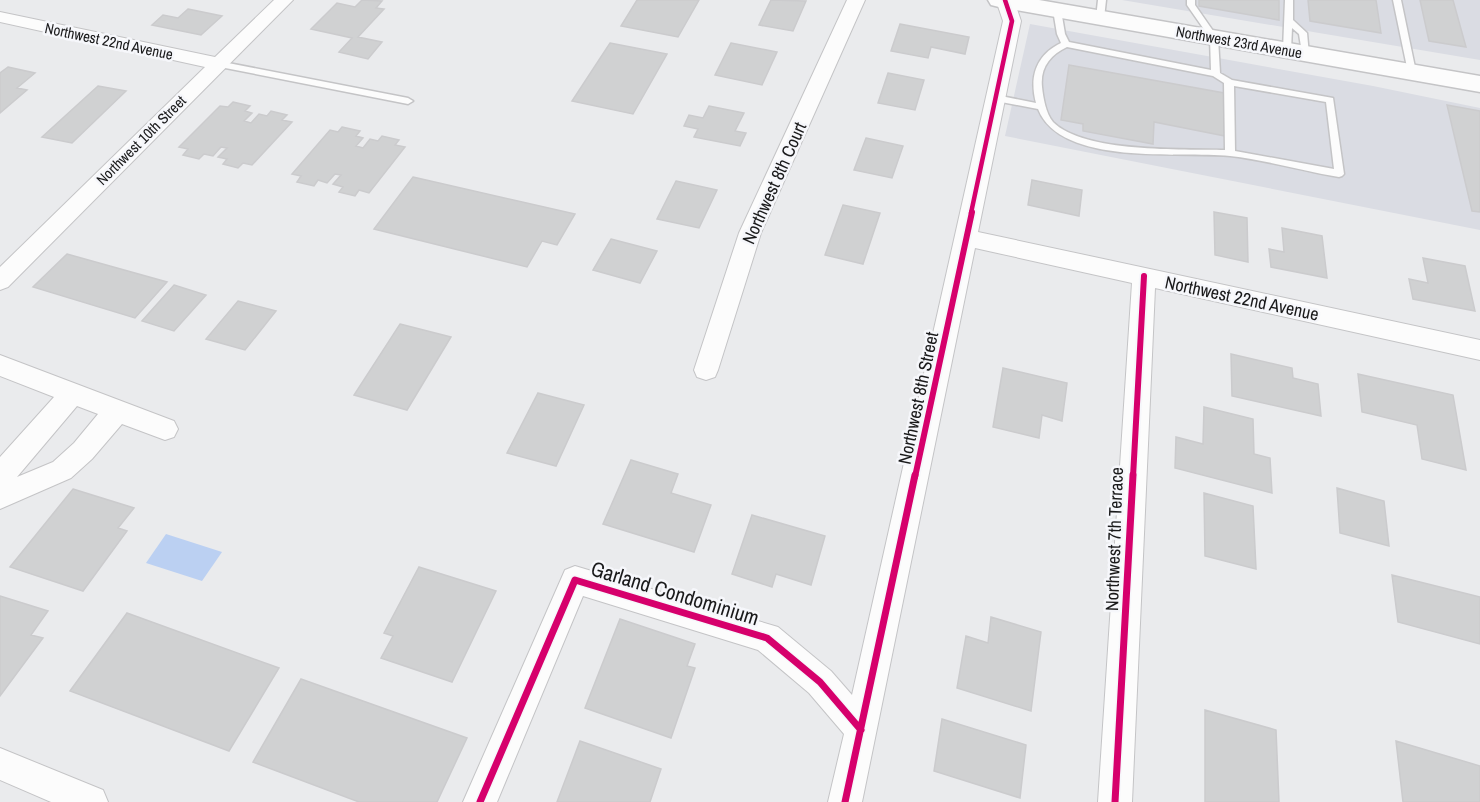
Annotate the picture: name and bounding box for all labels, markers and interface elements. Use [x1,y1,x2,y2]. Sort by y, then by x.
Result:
street label: Northwest 22nd Avenue [43,17,175,65]
street label: Northwest 23rd Avenue [1174,21,1304,63]
street label: Northwest 10th Street [92,90,191,189]
street label: Northwest 8th Court [736,118,812,248]
street label: Northwest 22nd Avenue [1163,270,1321,326]
street label: Northwest 8th Street [892,330,944,466]
street label: Northwest 7th Terrace [1099,467,1129,611]
street label: Garland Condominium [587,554,763,632]

